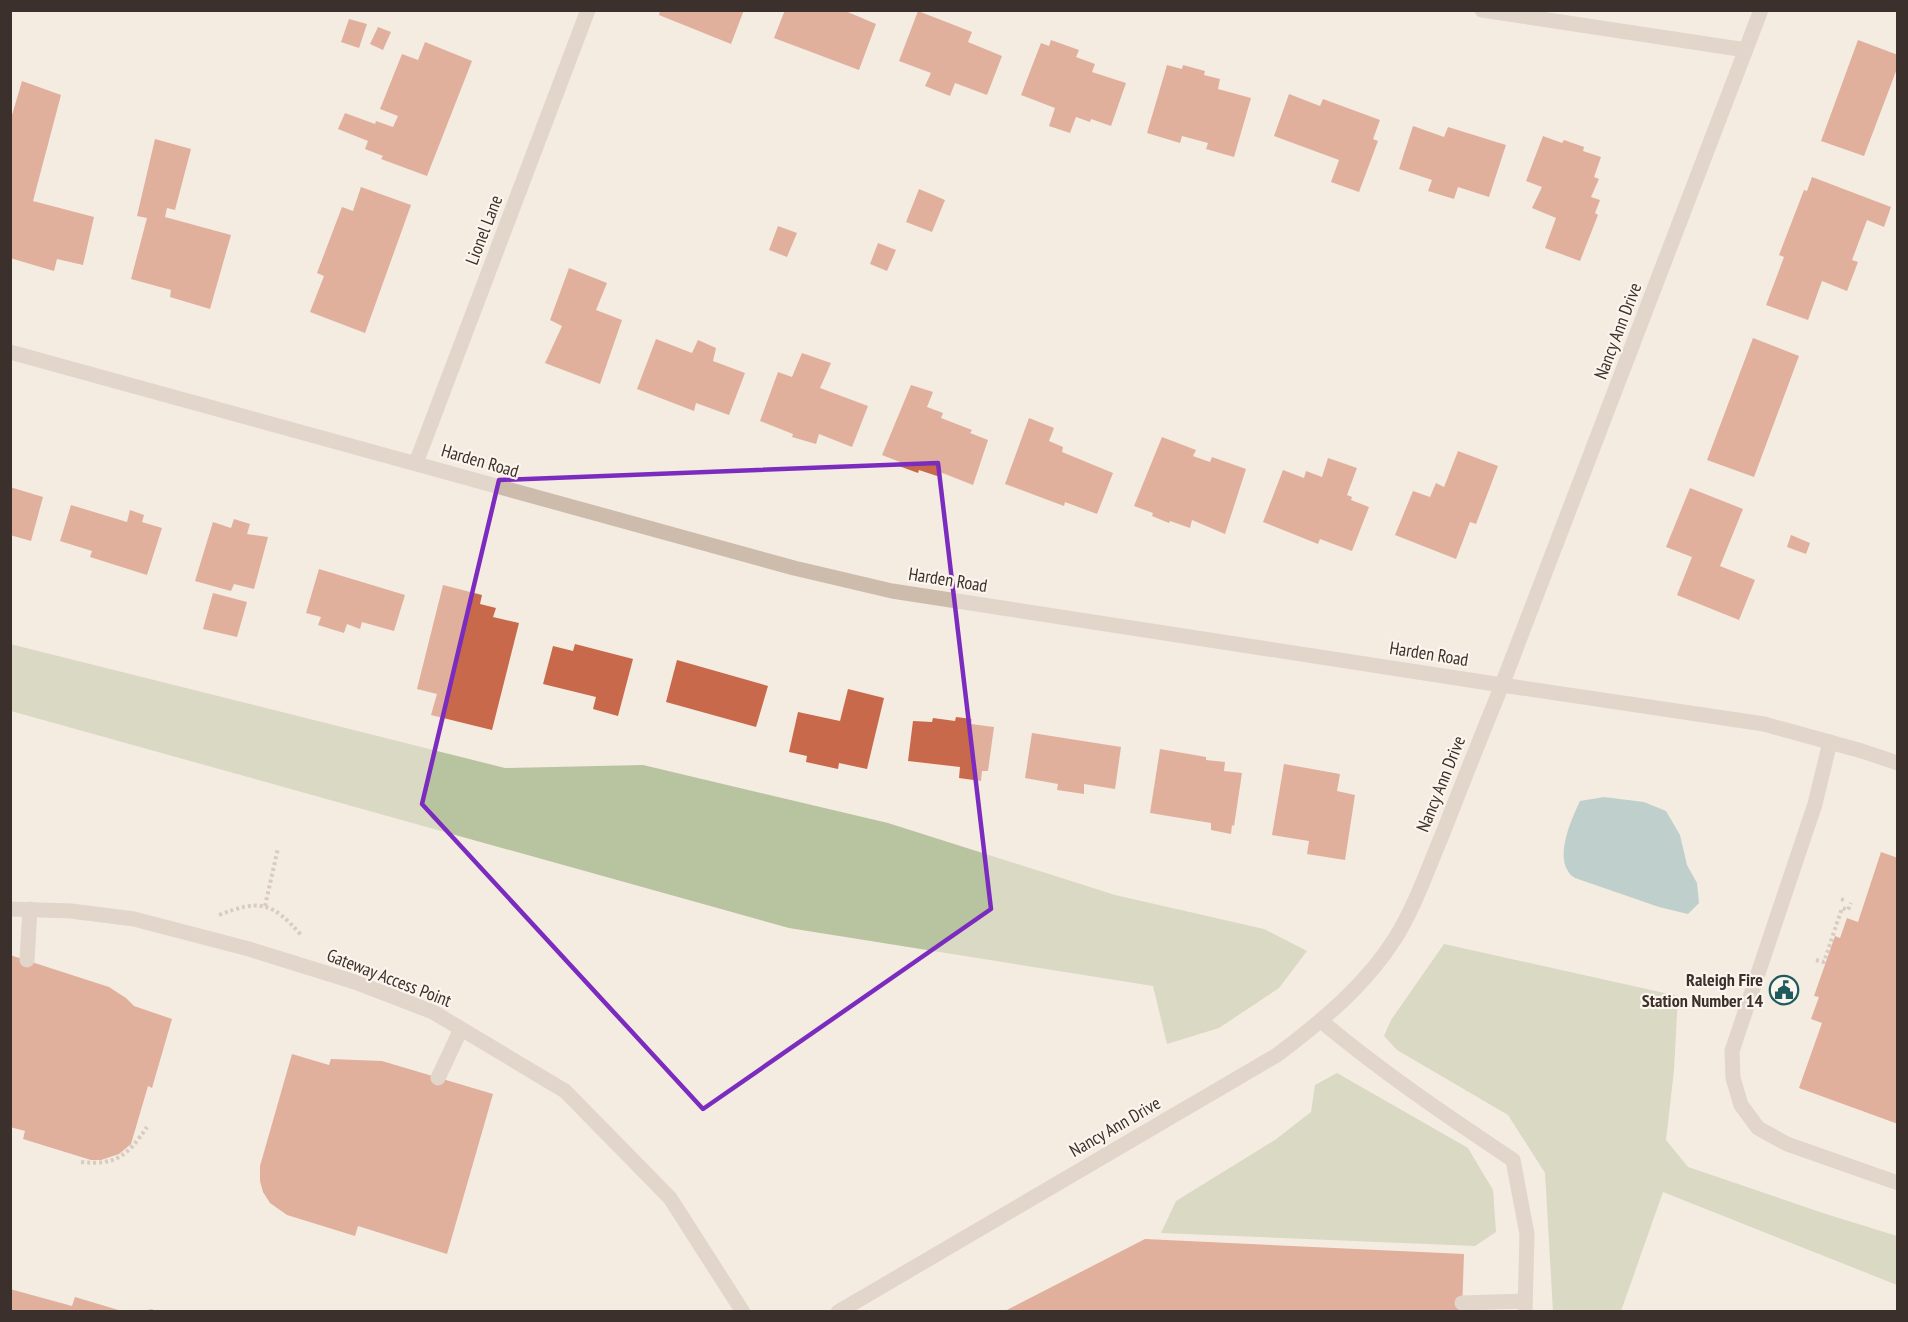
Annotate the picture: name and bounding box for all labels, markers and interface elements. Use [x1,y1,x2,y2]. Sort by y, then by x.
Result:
street label: Lionel Lane [460,192,507,268]
street label: Nancy Ann Drive [1589,279,1646,382]
street label: Harden Road [439,439,521,483]
street label: Harden Road [907,562,989,597]
street label: Harden Road [1388,636,1470,671]
street label: Nancy Ann Drive [1411,732,1470,835]
street label: Gateway Access Point [324,943,455,1012]
place label: Raleigh Fire Station Number 14 [1642,968,1763,1012]
public building icon: Raleigh Fire Station Number 14 [1768,974,1800,1006]
street label: Nancy Ann Drive [1065,1091,1164,1162]

